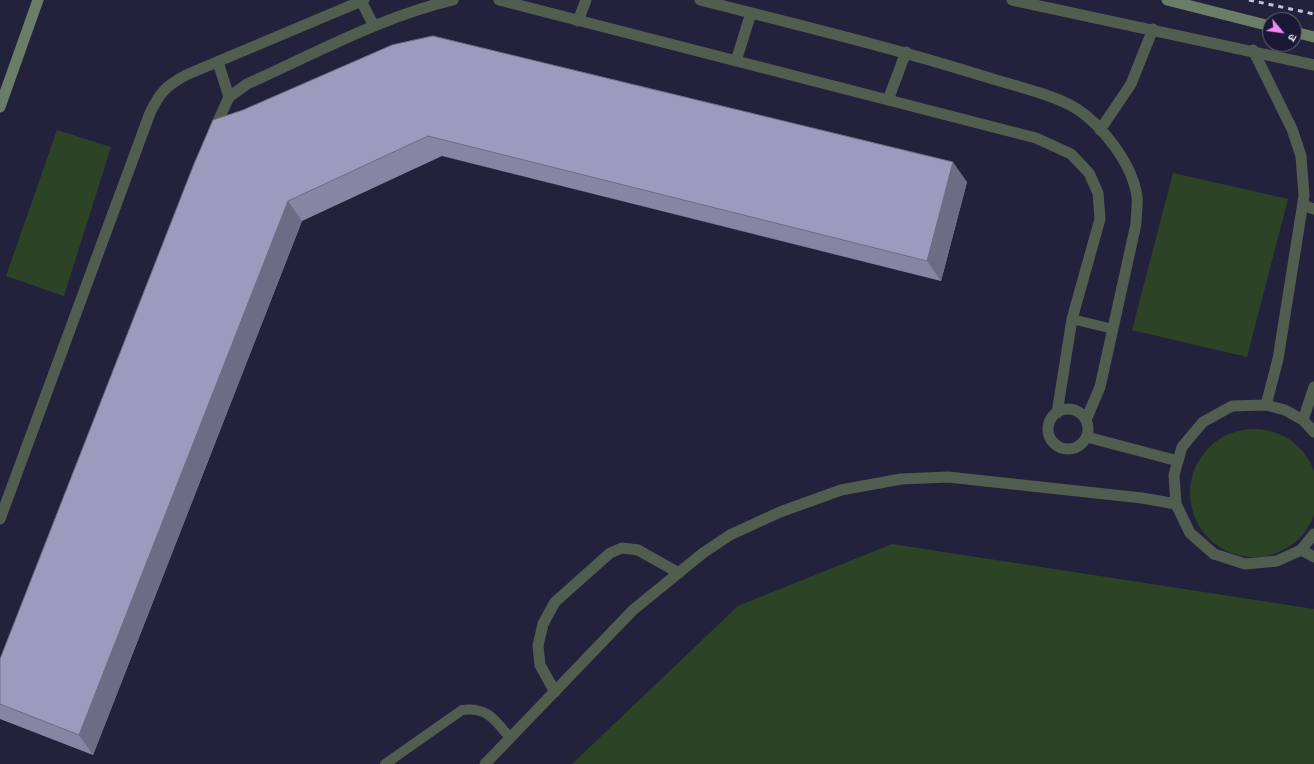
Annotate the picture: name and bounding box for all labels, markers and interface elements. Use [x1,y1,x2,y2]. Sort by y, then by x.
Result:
north arrow [1262,12,1302,52]
text: उ [1284,31,1299,44]

